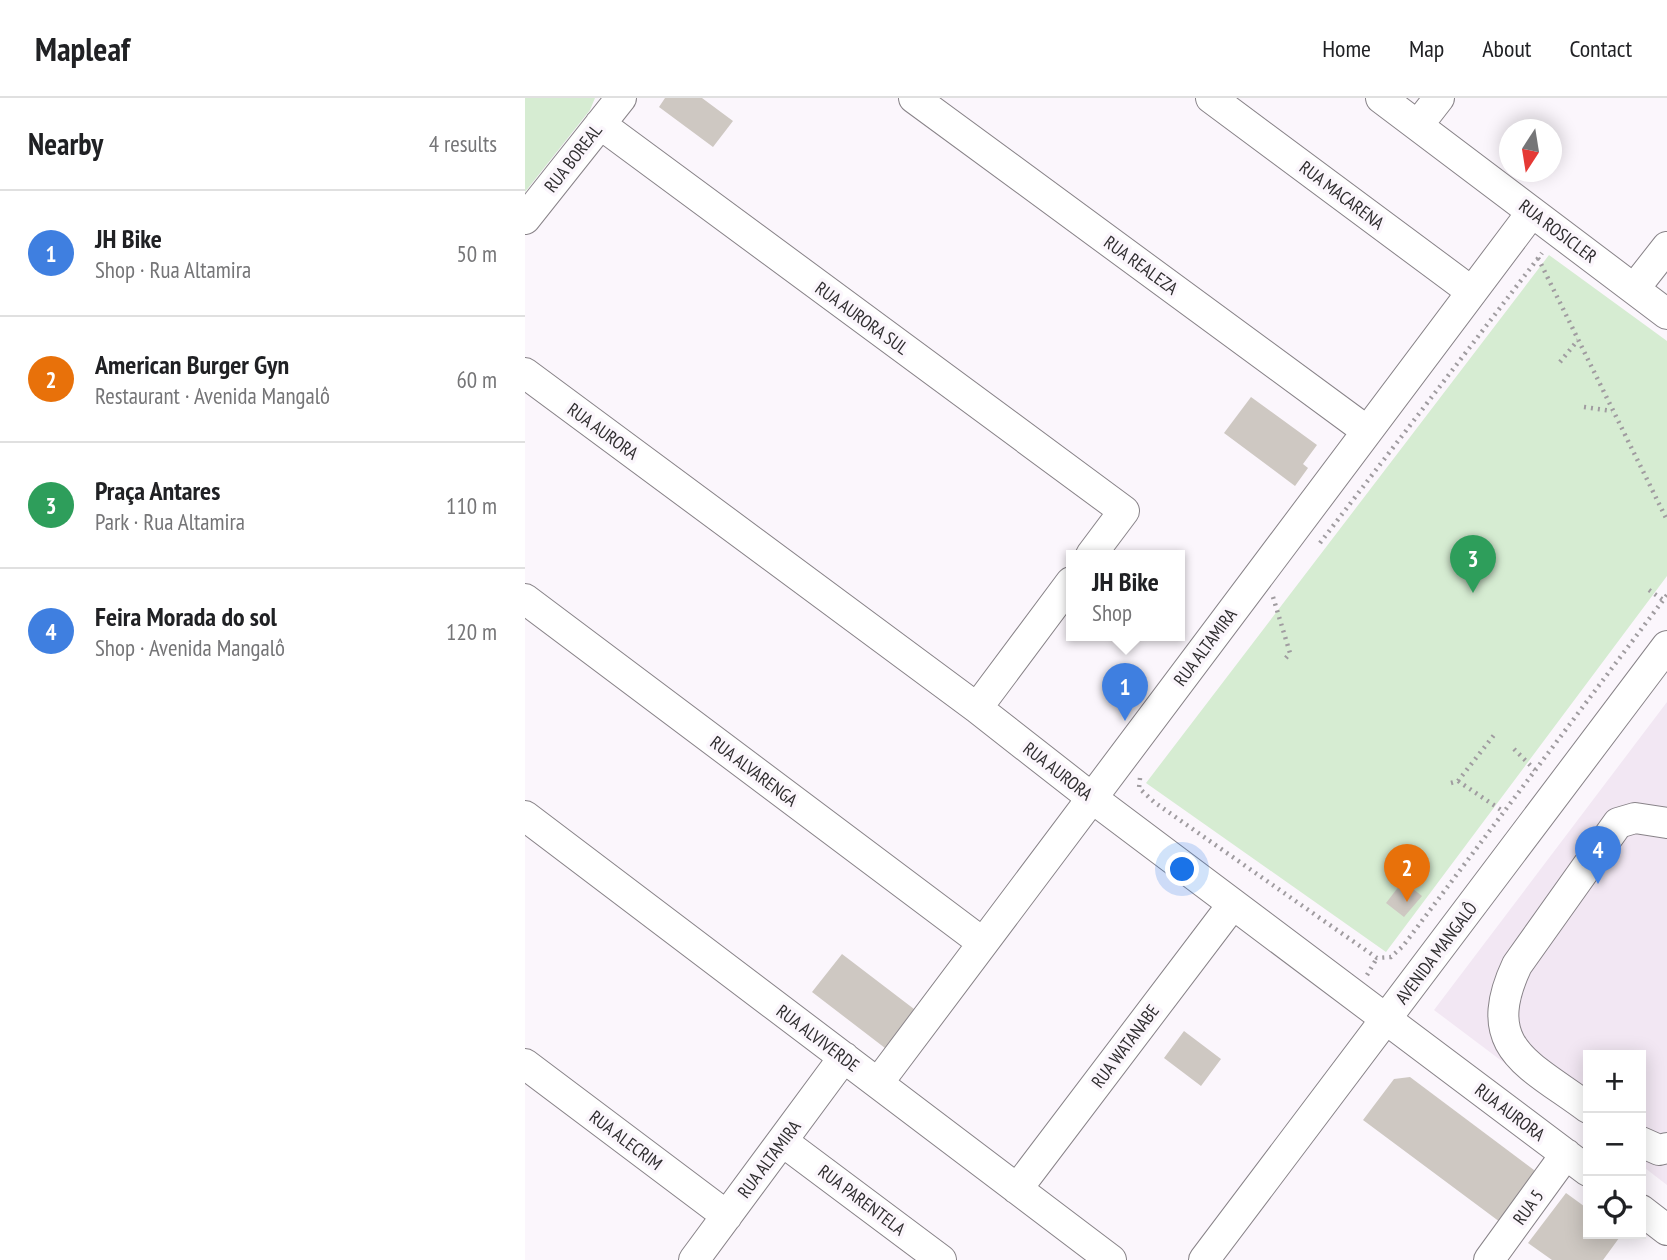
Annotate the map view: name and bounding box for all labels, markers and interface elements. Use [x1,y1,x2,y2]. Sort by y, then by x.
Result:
text: Mapleaf [35,27,130,70]
text: Home [1322,33,1371,64]
text: Map [1409,33,1444,64]
text: About [1482,33,1531,64]
text: Contact [1569,33,1632,64]
street label: RUA BOREAL [539,119,607,197]
north arrow [1499,119,1562,182]
text: Nearby [28,124,103,163]
text: 4 results [429,129,497,158]
street label: RUA MACARENA [1295,156,1389,235]
street label: RUA ROSICLER [1514,194,1602,268]
text: JH Bike [95,222,162,255]
street label: RUA REALEZA [1099,230,1183,300]
text: 1 [46,239,57,268]
text: 50 m [456,239,497,268]
text: Shop · Rua Altamira [95,255,251,284]
street label: RUA AURORA SUL [811,276,914,360]
text: American Burger Gyn [95,348,289,381]
text: 2 [46,365,57,394]
text: 60 m [456,365,497,394]
text: Restaurant · Avenida Mangalô [95,381,330,410]
street label: RUA AURORA [563,398,643,465]
text: Praça Antares [95,474,220,507]
text: 3 [46,491,57,520]
text: 110 m [446,491,497,520]
text: Park · Rua Altamira [95,507,245,536]
pin: 3 [1450,535,1496,593]
popup [1066,550,1185,641]
text: JH Bike [1092,565,1159,598]
text: Shop [1092,598,1132,627]
text: Feira Morada do sol [95,600,277,633]
street label: RUA ALTAMIRA [1168,603,1242,690]
text: 4 [46,617,57,646]
text: 120 m [446,617,497,646]
text: Shop · Avenida Mangalô [95,633,285,662]
pin: 1 [1102,663,1148,721]
street label: RUA ALVARENGA [706,731,803,812]
street label: RUA AURORA [1019,737,1098,806]
pin: 4 [1575,826,1621,884]
pin: 2 [1384,844,1430,902]
your location [1165,852,1199,886]
street label: AVENIDA MANGALÔ [1390,897,1482,1009]
street label: RUA ALVIVERDE [772,999,864,1077]
street label: RUA WATANABE [1086,1000,1164,1092]
map controls [1583,1050,1646,1239]
button: + [1583,1050,1646,1113]
street label: RUA AURORA [1470,1078,1550,1146]
street label: RUA ALECRIM [585,1105,667,1175]
button: − [1583,1113,1646,1176]
street label: RUA ALTAMIRA [732,1115,806,1202]
street label: RUA PARENTELA [814,1160,911,1241]
button: locate [1583,1176,1646,1239]
street label: RUA 5 [1508,1185,1548,1229]

